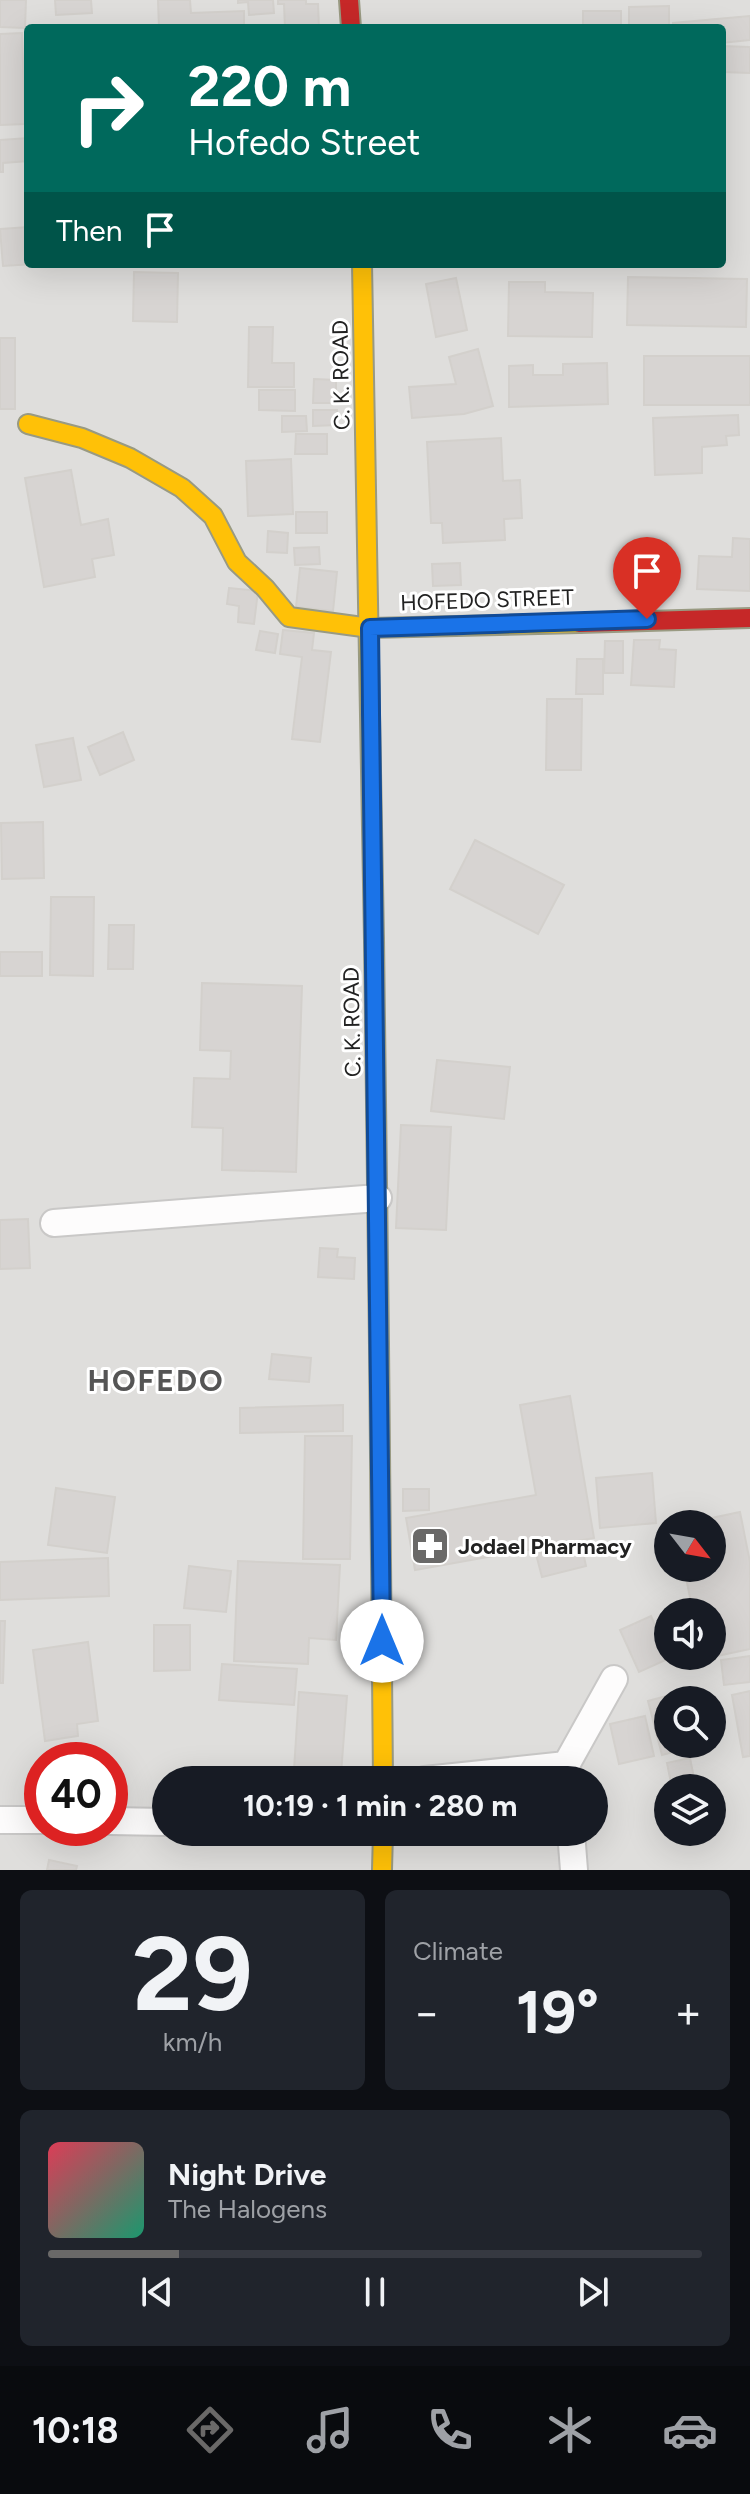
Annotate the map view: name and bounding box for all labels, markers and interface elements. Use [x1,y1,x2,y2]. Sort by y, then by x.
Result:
text: 220 m [188,53,351,120]
icon: right [56,56,160,160]
text: Hofedo Street [188,121,420,164]
icon: arrive [138,208,182,252]
text: Then [56,212,122,249]
street label: C. K. ROAD [327,320,355,430]
pin [613,537,681,619]
icon: arrive [625,549,669,593]
street label: HOFEDO STREET [400,583,574,617]
street label: C. K. ROAD [338,967,366,1077]
district label: HOFEDO [87,1362,225,1399]
north arrow [654,1510,726,1582]
map controls [654,1510,726,1846]
pharmacy icon: Jodael Pharmacy [409,1525,451,1567]
place label: Jodael Pharmacy [458,1533,632,1560]
button: sound [654,1598,726,1670]
position arrow [340,1599,424,1683]
button: search [654,1686,726,1758]
speed limit sign: 40 [24,1742,128,1846]
button: layers [654,1774,726,1846]
text: 10:19 · 1 min · 280 m [243,1787,517,1824]
text: 29 [132,1911,253,2036]
text: Climate [413,1935,503,1967]
text: 19° [516,1976,599,2048]
text: − [413,1986,440,2039]
text: + [675,1986,702,2039]
text: km/h [163,2026,222,2058]
text: Night Drive [168,2156,326,2193]
text: The Halogens [168,2193,327,2225]
icon: previous [135,2270,179,2314]
icon: pause [353,2270,397,2314]
icon: next [571,2270,615,2314]
icon: directions [182,2402,238,2458]
icon: music [302,2402,358,2458]
icon: phone [422,2402,478,2458]
icon: climate [542,2402,598,2458]
icon: car [662,2402,718,2458]
text: 10:18 [32,2409,119,2452]

